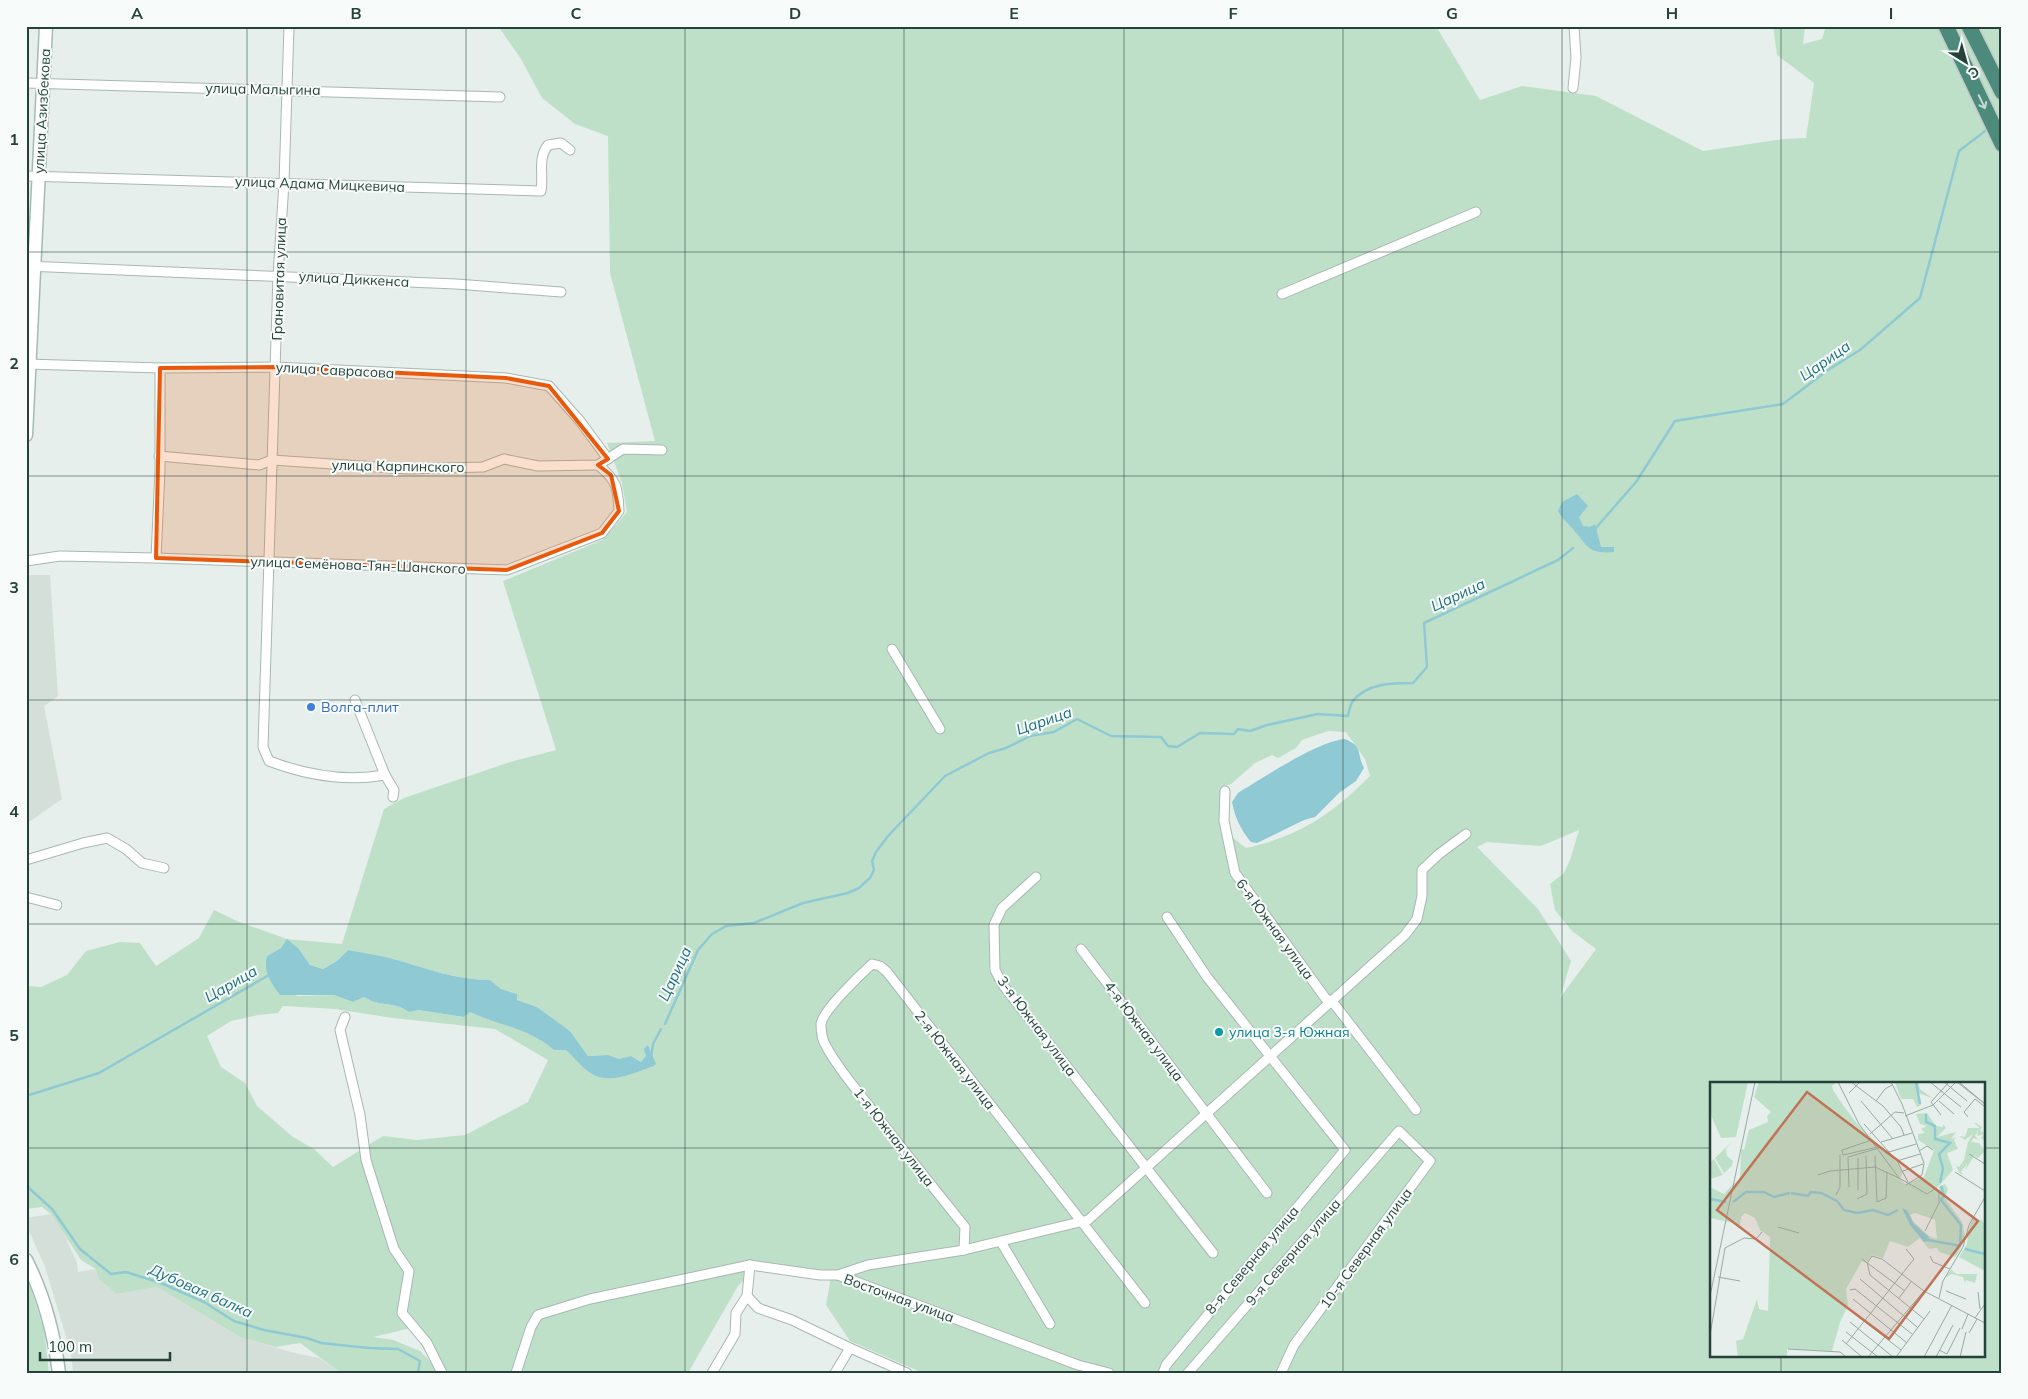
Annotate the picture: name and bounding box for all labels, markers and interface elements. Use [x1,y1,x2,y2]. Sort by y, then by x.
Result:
text: A [131,3,143,23]
text: B [350,3,362,23]
text: C [571,3,582,23]
text: D [789,3,801,23]
text: E [1009,3,1019,23]
text: F [1228,3,1238,23]
text: G [1446,3,1458,23]
text: H [1666,3,1678,23]
text: I [1889,3,1893,23]
north arrow [1940,38,1990,88]
street label: улица Азизбекова [30,48,54,174]
text: С [1965,62,1983,82]
street label: улица Малыгина [205,79,321,99]
one-way arrow [1978,94,1987,109]
text: 1 [9,129,19,149]
street label: улица Адама Мицкевича [235,172,405,196]
street label: Грановитая улица [268,217,290,341]
street label: улица Диккенса [298,267,410,291]
water label: Царица [1796,336,1854,385]
text: 2 [9,353,19,373]
street label: улица Саврасова [275,358,395,382]
street label: улица Карпинского [331,456,465,476]
street label: улица Семёнова-Тян-Шанского [250,552,466,578]
water label: Царица [1428,574,1488,615]
text: 3 [9,577,19,597]
place label: Волга-плит [321,698,399,716]
marker: Волга-плит [305,701,317,713]
water label: Царица [1014,702,1074,739]
text: 4 [9,801,19,821]
street label: 6-я Южная улица [1232,875,1318,983]
water label: Царица [654,944,695,1004]
water label: Царица [201,961,260,1006]
street label: 3-я Южная улица [994,972,1080,1080]
street label: 4-я Южная улица [1101,977,1187,1085]
street label: 2-я Южная улица [911,1007,999,1113]
place label: улица 3-я Южная [1229,1023,1350,1041]
text: 5 [9,1025,19,1045]
marker: улица 3-я Южная [1213,1026,1225,1038]
inset map [1710,1082,1986,1356]
street label: 1-я Южная улица [850,1084,938,1190]
street label: 10-я Северная улица [1316,1184,1416,1312]
street label: 9-я Северная улица [1242,1195,1344,1309]
street label: 8-я Северная улица [1201,1202,1303,1318]
text: 6 [9,1249,19,1269]
water label: Дубовая балка [146,1259,256,1322]
street label: Восточная улица [841,1270,957,1326]
scale bar [40,1329,170,1361]
text: 100 m [48,1337,92,1356]

